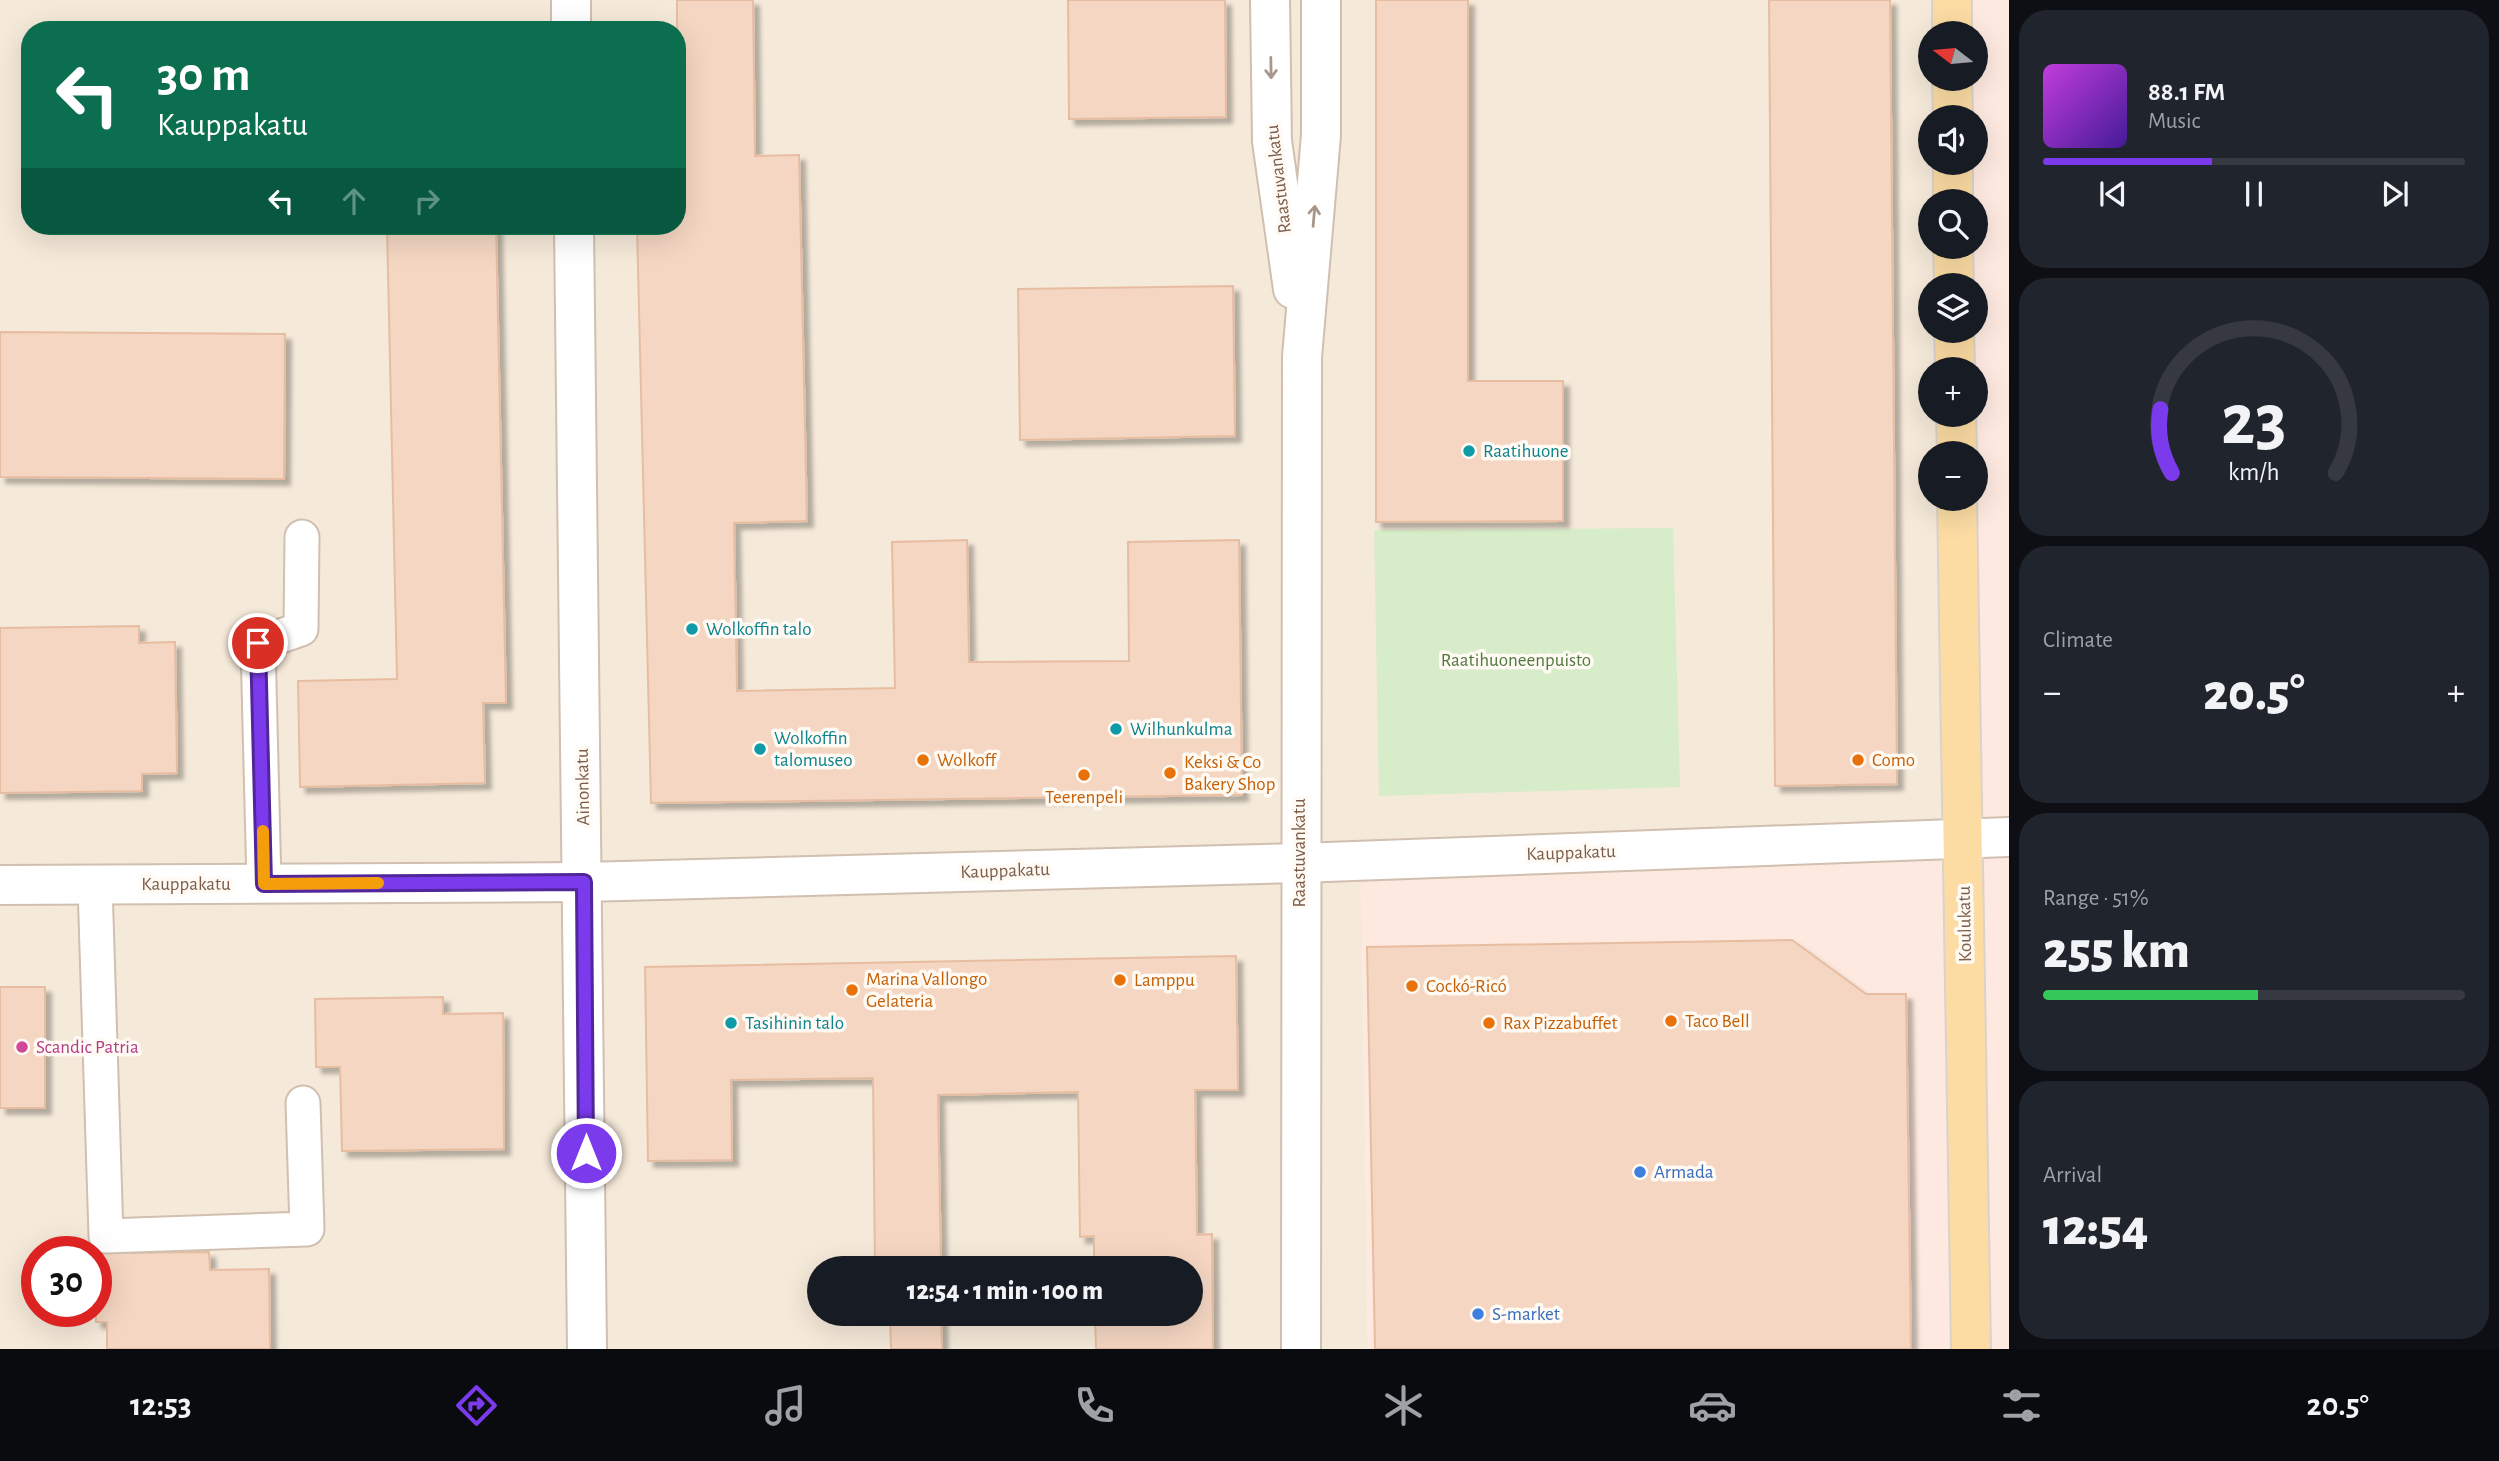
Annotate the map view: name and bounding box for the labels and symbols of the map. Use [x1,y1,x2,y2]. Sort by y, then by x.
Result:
north arrow [1918,21,1988,91]
one-way arrow [1264,56,1278,79]
street label: Raastuvankatu [1263,123,1295,234]
one-way arrow [1308,205,1321,228]
place label: Raatihuone [1483,442,1569,461]
marker: Raatihuone [1461,443,1477,459]
pin [228,613,288,673]
place label: Wolkoffin talo [706,620,812,639]
marker: Wolkoffin talo [684,621,700,637]
park label: Raatihuoneenpuisto [1441,651,1591,670]
place label: Wilhunkulma [1130,720,1233,739]
marker: Wilhunkulma [1108,721,1124,737]
place label: Wolkoffin talomuseo [774,729,853,770]
marker: Wolkoffin talomuseo [752,741,768,757]
street label: Ainonkatu [573,748,593,826]
place label: Wolkoff [937,751,997,770]
place label: Como [1872,751,1915,770]
marker: Wolkoff [915,752,931,768]
marker: Como [1850,752,1866,768]
place label: Keksi & Co Bakery Shop [1184,753,1275,794]
marker: Keksi & Co Bakery Shop [1162,765,1178,781]
marker: Teerenpeli [1076,767,1092,783]
place label: Teerenpeli [1045,788,1123,807]
street label: Raastuvankatu [1290,798,1309,908]
street label: Kauppakatu [1526,842,1616,864]
street label: Kauppakatu [960,860,1050,882]
street label: Kauppakatu [141,875,231,894]
street label: Koulukatu [1955,885,1975,962]
place label: Marina Vallongo Gelateria [866,970,987,1011]
place label: Lamppu [1134,971,1195,990]
marker: Lamppu [1112,972,1128,988]
place label: Cockó-Ricó [1426,977,1507,996]
marker: Cockó-Ricó [1404,978,1420,994]
marker: Marina Vallongo Gelateria [844,982,860,998]
place label: Taco Bell [1685,1012,1750,1031]
marker: Taco Bell [1663,1013,1679,1029]
place label: Tasihinin talo [745,1014,844,1033]
place label: Rax Pizzabuffet [1503,1014,1618,1033]
marker: Tasihinin talo [723,1015,739,1031]
marker: Rax Pizzabuffet [1481,1015,1497,1031]
place label: Scandic Patria [36,1038,139,1057]
marker: Scandic Patria [14,1039,30,1055]
position arrow [549,1116,623,1190]
place label: Armada [1654,1163,1714,1182]
marker: Armada [1632,1164,1648,1180]
speed limit sign: 30 [21,1236,112,1327]
place label: S-market [1492,1305,1560,1324]
marker: S-market [1470,1306,1486,1322]

